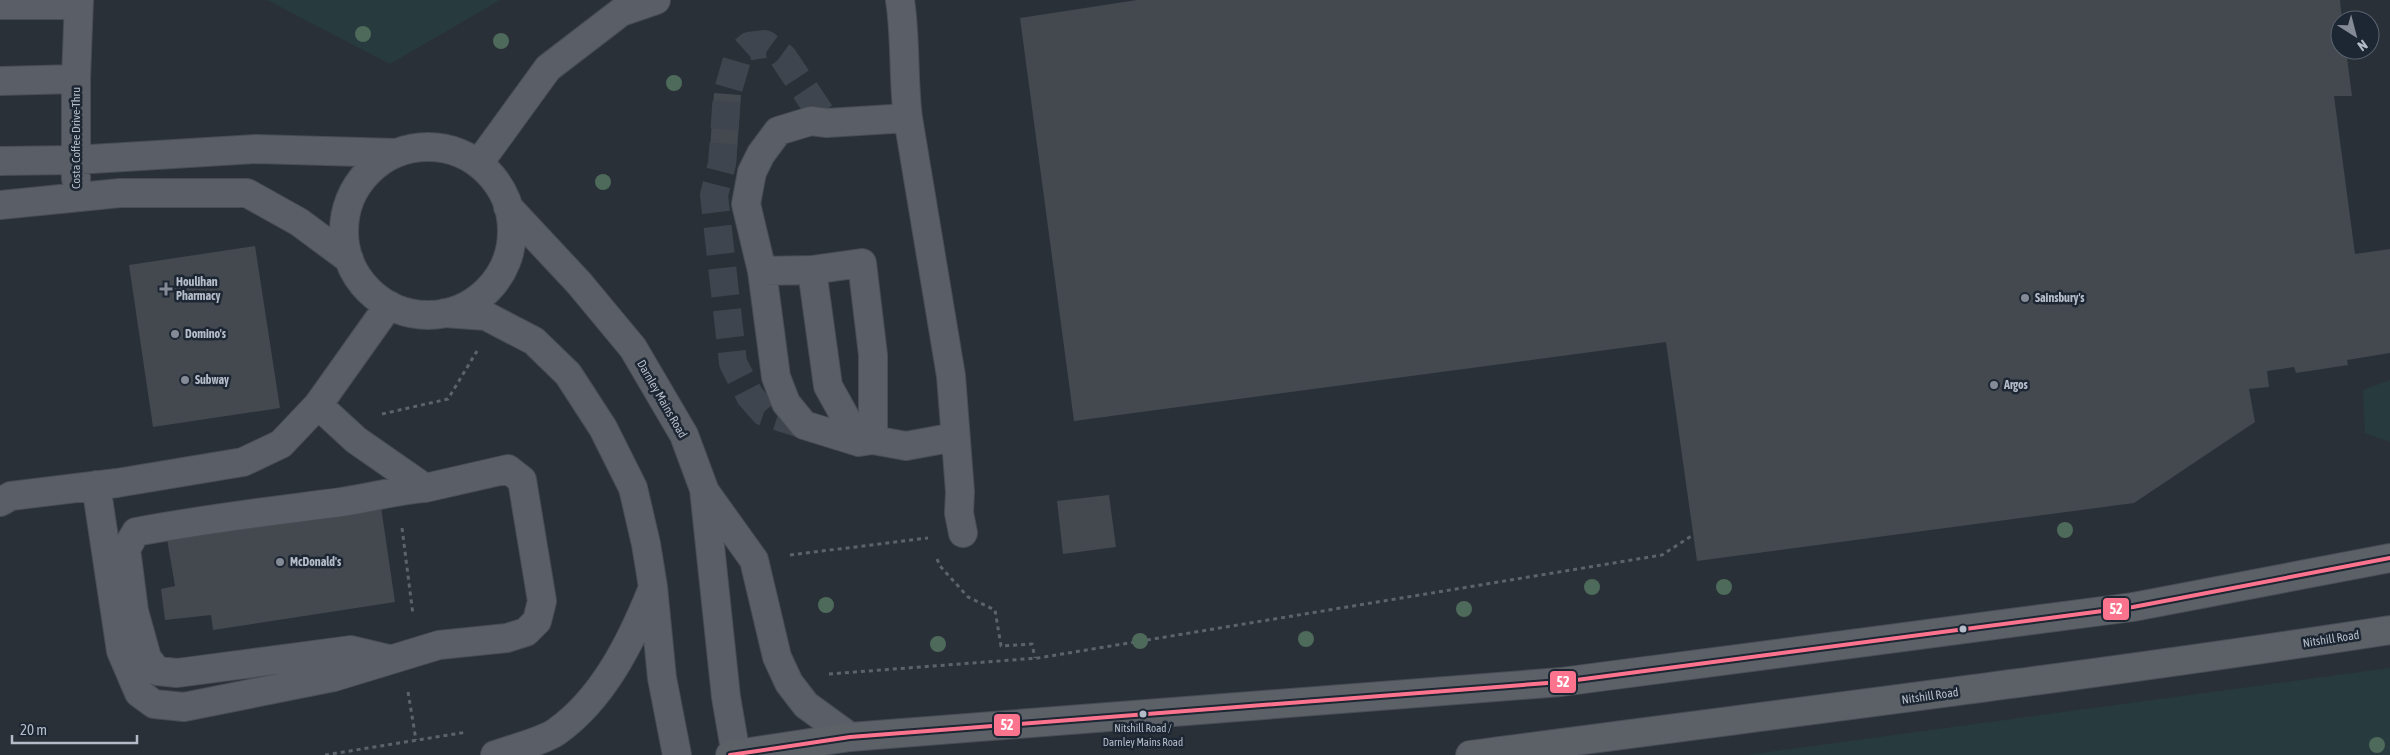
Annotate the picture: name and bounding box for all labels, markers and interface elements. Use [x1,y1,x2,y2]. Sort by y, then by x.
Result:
north arrow [2330,10,2380,60]
text: N [2355,37,2371,54]
street label: Costa Coffee Drive-Thru [69,87,83,189]
place label: Houlihan Pharmacy [176,275,220,303]
marker: Houlihan Pharmacy [160,283,172,295]
place label: Sainsbury's [2035,291,2085,305]
marker: Sainsbury's [2019,292,2031,304]
place label: Domino's [185,327,227,341]
marker: Domino's [169,328,181,340]
street label: Darnley Mains Road [634,358,690,440]
place label: Subway [195,373,229,387]
marker: Subway [179,374,191,386]
place label: Argos [2003,378,2029,392]
marker: Argos [1988,379,2000,391]
place label: McDonald's [290,555,342,569]
marker: McDonald's [274,556,286,568]
line badge: 52 [2102,597,2130,621]
text: 52 [2109,601,2123,617]
unlabelled marker [1958,624,1968,634]
street label: Nitshill Road [2302,628,2360,650]
line badge: 52 [1549,670,1577,694]
text: 52 [1556,674,1570,690]
street label: Nitshill Road [1901,685,1959,707]
marker: Nitshill Road / Darnley Mains Road [1138,709,1148,719]
scale bar [12,712,138,744]
line badge: 52 [993,713,1021,737]
text: 52 [1000,717,1014,733]
text: 20 m [20,721,47,738]
place label: Nitshill Road / Darnley Mains Road [1103,722,1183,748]

